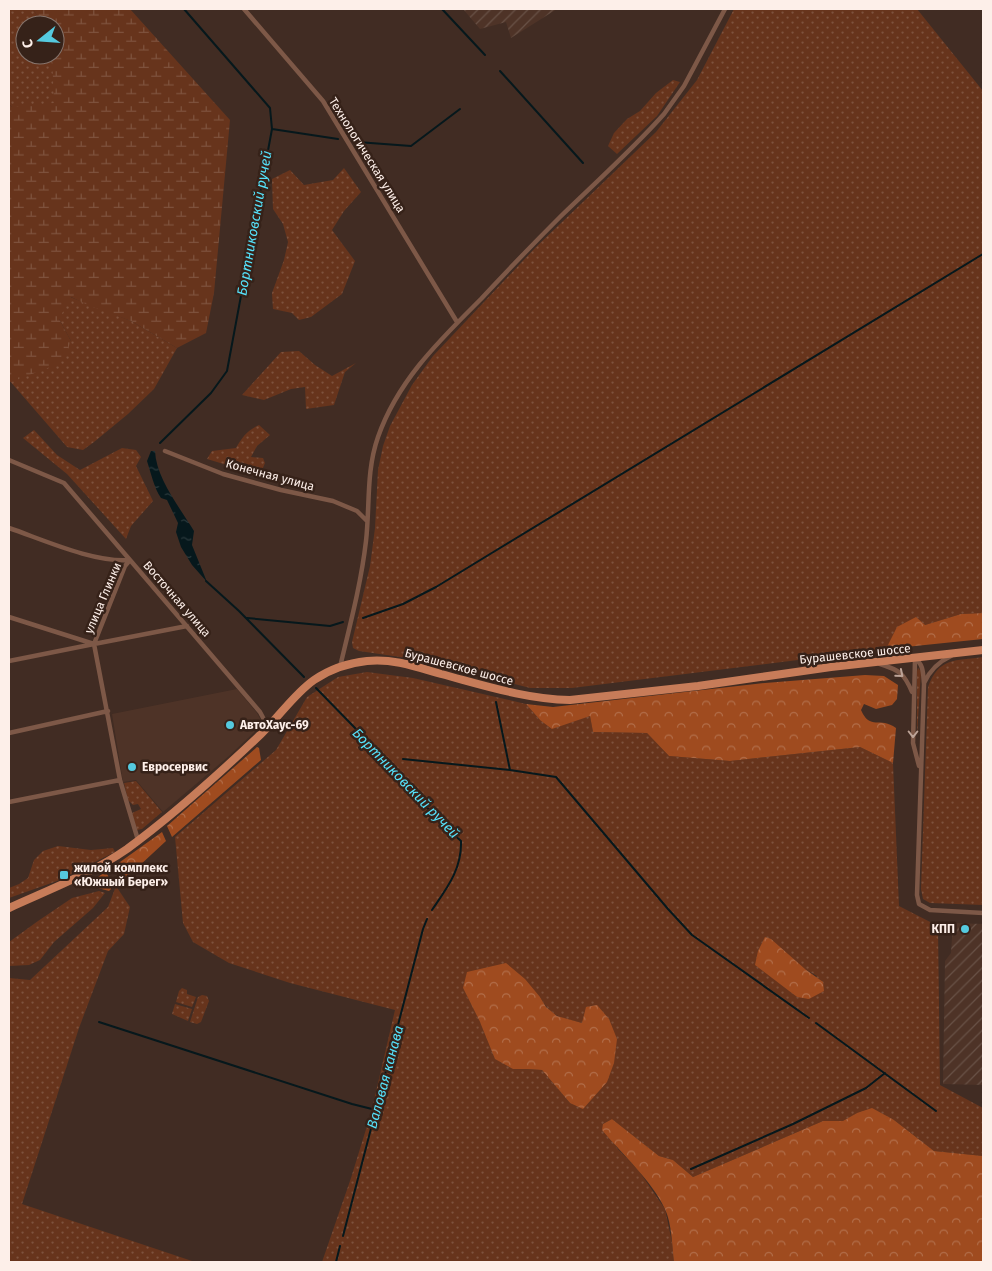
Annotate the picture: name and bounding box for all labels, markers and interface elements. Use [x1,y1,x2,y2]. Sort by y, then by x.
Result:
north arrow [15,15,65,65]
text: С [19,37,37,50]
street label: Технологическая улица [326,95,408,215]
water label: Бортниковский ручей [233,149,276,297]
street label: Конечная улица [224,456,316,494]
street label: Восточная улица [140,558,214,640]
street label: улица Глинки [82,560,124,636]
street label: Бурашевское шоссе [799,641,911,667]
street label: Бурашевское шоссе [403,646,515,688]
one-way arrow [895,668,904,677]
place label: АвтоХаус-69 [239,718,309,732]
marker: АвтоХаус-69 [224,719,236,731]
water label: Бортниковский ручей [349,725,463,842]
one-way arrow [908,731,918,739]
place label: Евросервис [142,760,208,774]
marker: Евросервис [126,761,138,773]
place label: жилой комплекс «Южный Берег» [74,861,168,889]
marker: жилой комплекс «Южный Берег» [58,869,70,881]
place label: КПП [932,922,955,936]
marker: КПП [959,923,971,935]
water label: Валовая канава [364,1024,407,1131]

